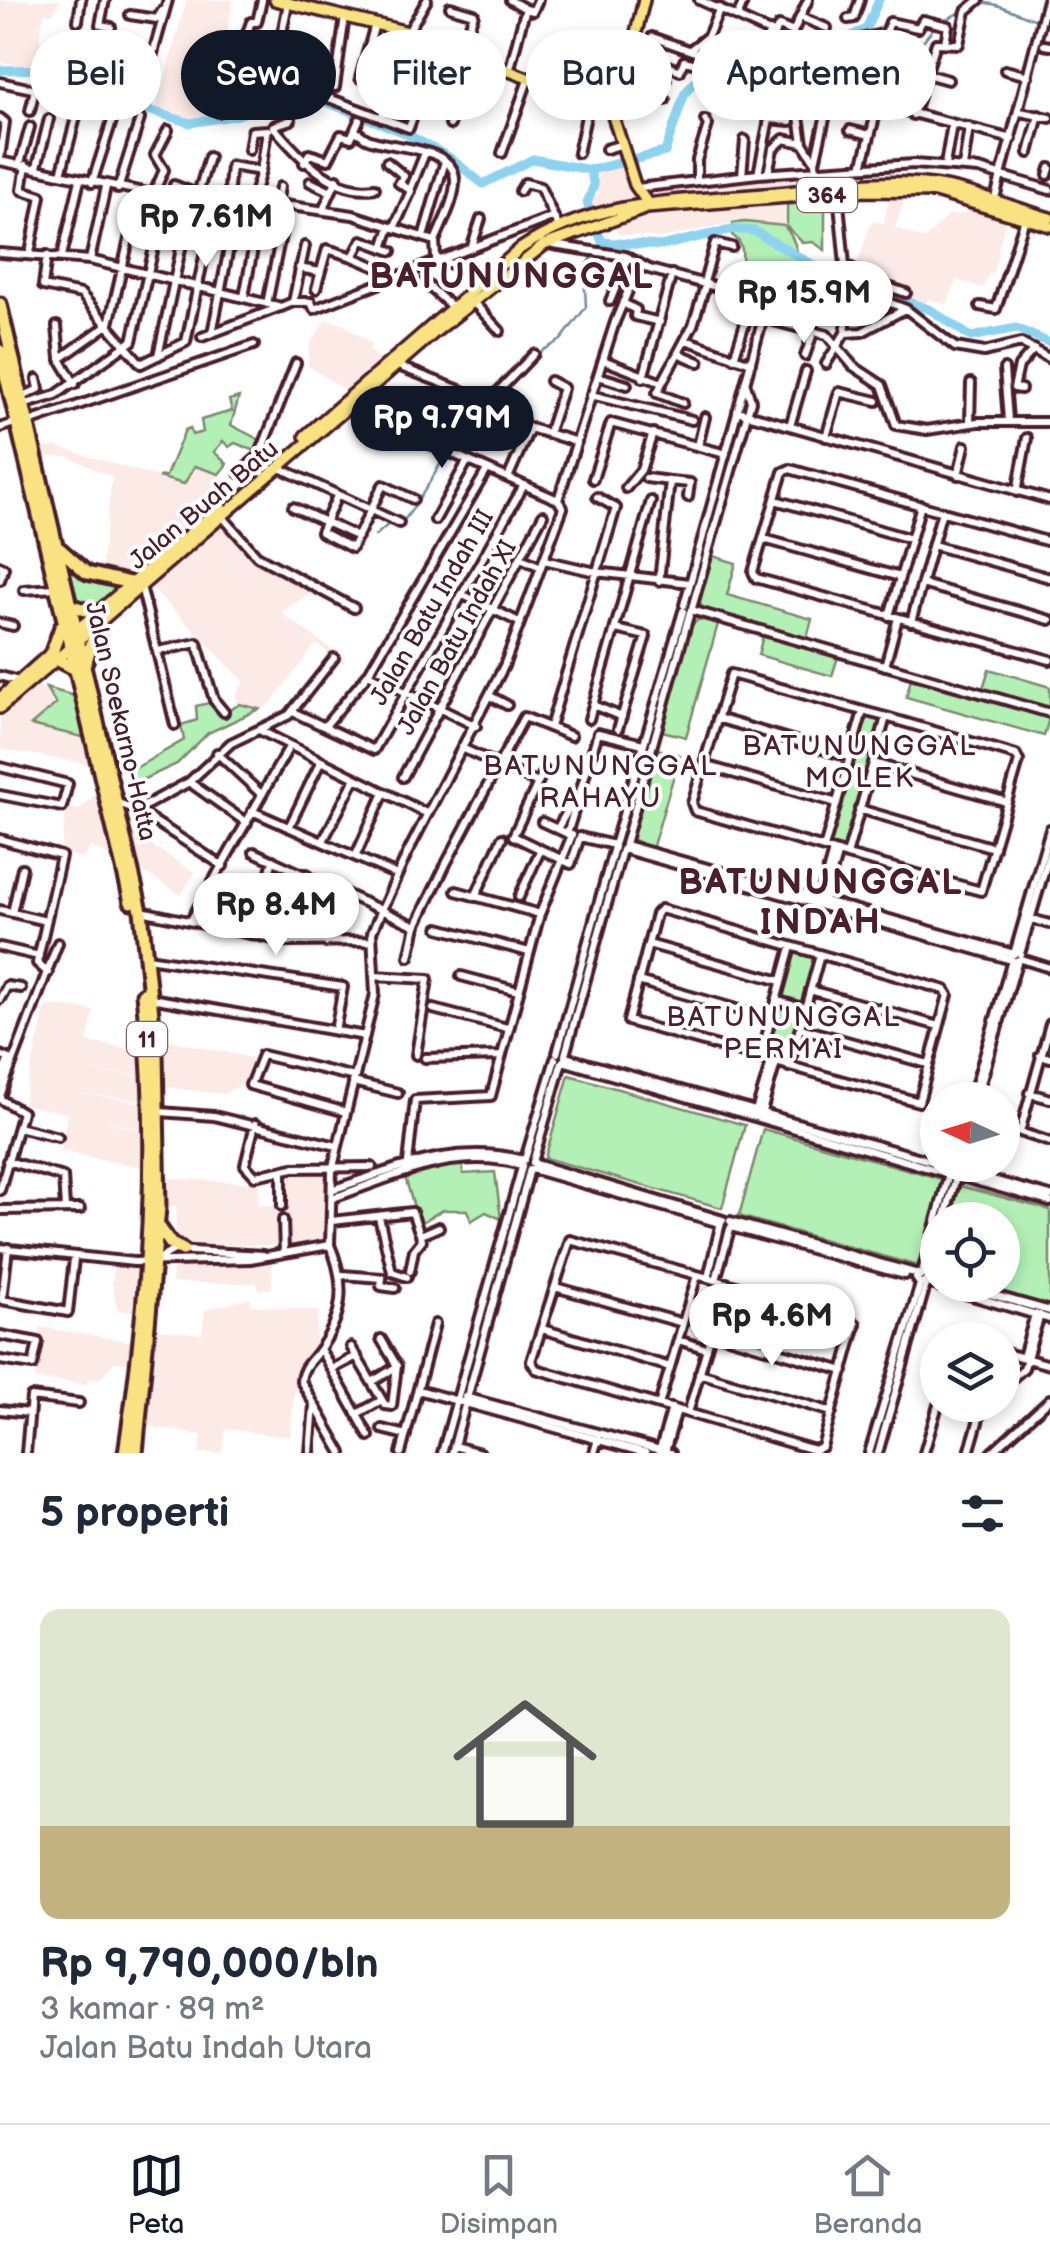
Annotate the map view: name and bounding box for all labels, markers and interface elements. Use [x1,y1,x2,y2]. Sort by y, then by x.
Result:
chip: Beli [30,30,161,120]
chip: Sewa [181,30,336,120]
chip: Filter [356,30,506,120]
chip: Baru [526,30,672,120]
chip: Apartemen [692,30,936,120]
road number: 364 [797,178,857,212]
pin: Rp 7.61M [103,185,309,270]
text: Rp 7.61M [139,198,273,237]
district label: BATUNUNGGAL [369,256,655,299]
pin: Rp 15.9M [701,261,907,346]
text: Rp 15.9M [737,274,871,313]
pin: Rp 9.79M [339,386,545,471]
text: Rp 9.79M [373,399,511,438]
street label: Jalan Buah Batu [123,434,285,577]
street label: Jalan Batu Indah III [364,504,501,711]
street label: Jalan Batu Indah XI [391,535,524,741]
street label: Jalan Soekarno-Hatta [78,599,163,844]
district label: BATUNUNGGAL MOLEK [742,730,978,795]
district label: BATUNUNGGAL RAHAYU [483,750,719,815]
district label: BATUNUNGGAL INDAH [678,862,964,945]
pin: Rp 8.4M [184,873,368,958]
text: Rp 8.4M [215,886,337,925]
district label: BATUNUNGGAL PERMAI [666,1001,902,1066]
road number: 11 [127,1022,167,1056]
north arrow [920,1082,1020,1182]
map controls [920,1082,1020,1422]
button: locate [920,1202,1020,1302]
pin: Rp 4.6M [680,1284,864,1369]
text: Rp 4.6M [711,1297,833,1336]
button: layers [920,1322,1020,1422]
icon: filters [955,1486,1010,1541]
text: 5 properti [40,1488,229,1539]
icon: home [435,1674,615,1854]
text: Rp 9,790,000/bln [40,1939,379,1990]
text: 3 kamar · 89 m² [40,1990,265,2029]
text: Jalan Batu Indah Utara [40,2029,372,2068]
tab: Peta [128,2148,184,2241]
tab: Disimpan [440,2148,558,2241]
tab: Beranda [813,2148,922,2241]

